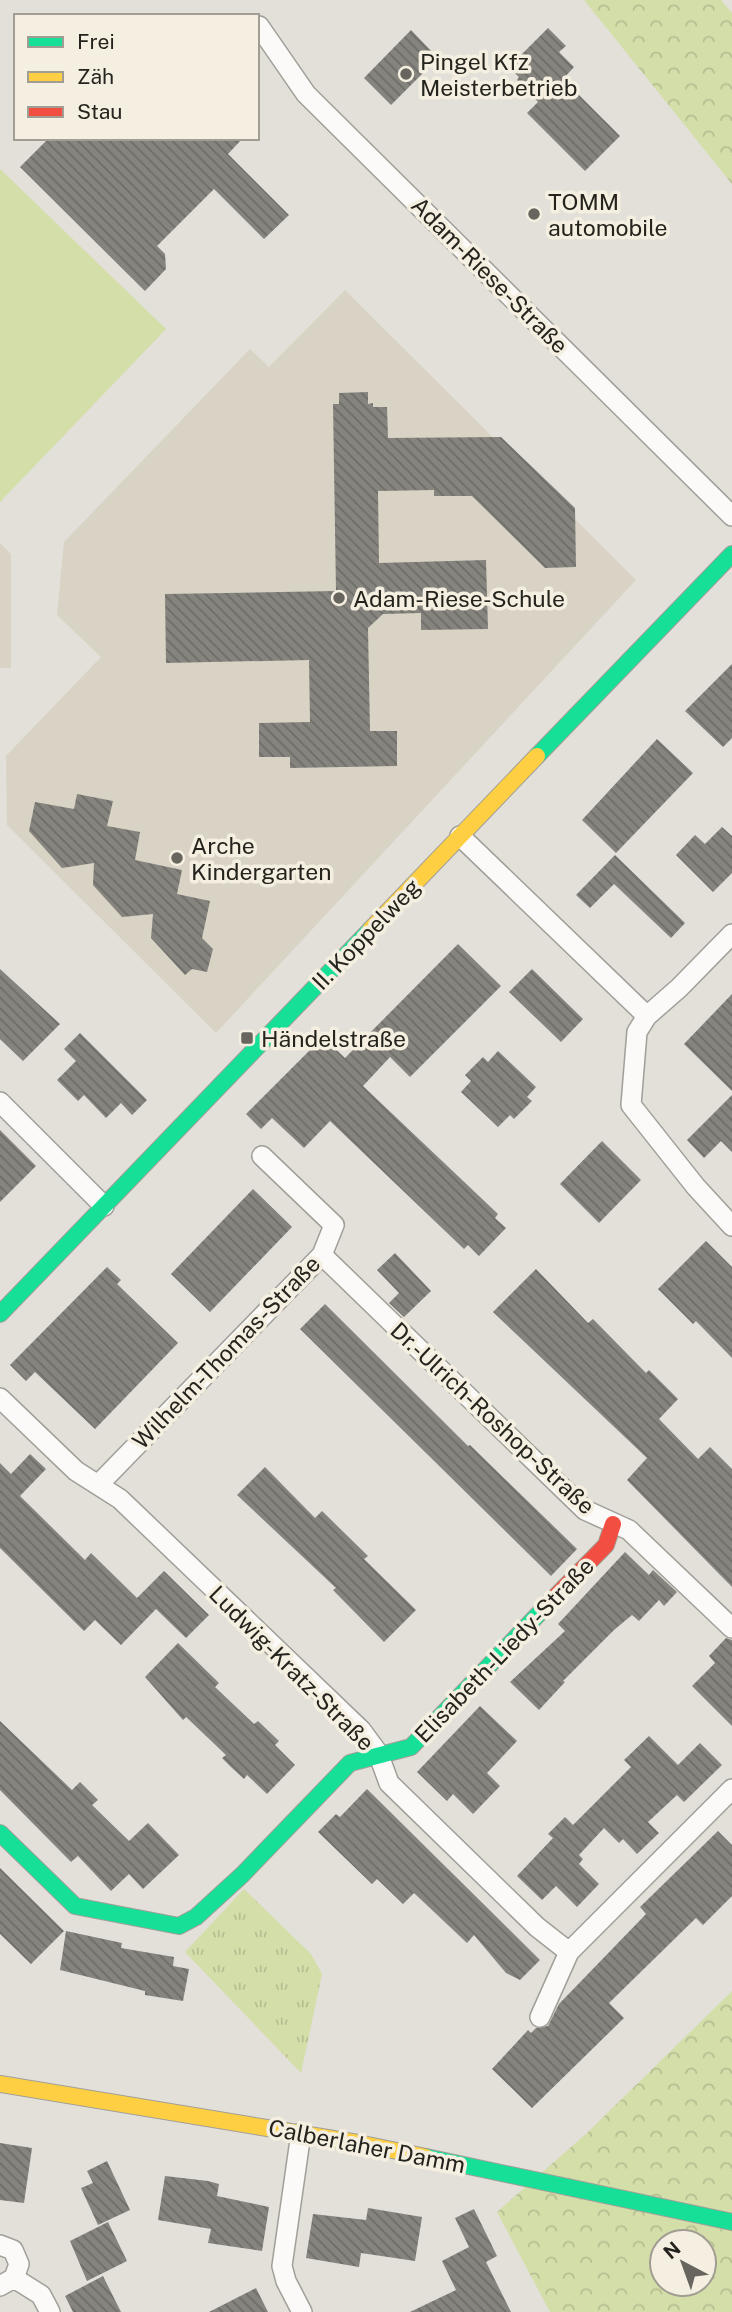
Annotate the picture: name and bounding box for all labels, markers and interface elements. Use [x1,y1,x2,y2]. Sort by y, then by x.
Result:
legend [14,14,259,140]
text: Frei [77,29,115,54]
place label: Pingel Kfz Meisterbetrieb [420,48,578,101]
text: Zäh [77,64,114,89]
marker: Pingel Kfz Meisterbetrieb [398,66,414,82]
text: Stau [77,99,123,124]
place label: TOMM automobile [548,188,668,241]
street label: Adam-Riese-Straße [406,191,574,359]
marker: TOMM automobile [526,206,542,222]
place label: Adam-Riese-Schule [353,585,565,612]
marker: Adam-Riese-Schule [331,590,347,606]
place label: Arche Kindergarten [191,832,331,885]
marker: Arche Kindergarten [169,850,185,866]
street label: II. Koppelweg [306,873,426,995]
place label: Händelstraße [261,1025,406,1052]
marker: Händelstraße [239,1030,255,1046]
street label: Wilhelm-Thomas-Straße [127,1250,325,1454]
street label: Dr.-Ulrich-Roshop-Straße [385,1316,601,1520]
street label: Elisabeth-Liedy-Straße [409,1552,599,1748]
street label: Ludwig-Kratz-Straße [204,1580,380,1756]
street label: Calberlaher Damm [266,2114,468,2178]
north arrow [648,2228,718,2298]
text: N [659,2237,685,2263]

